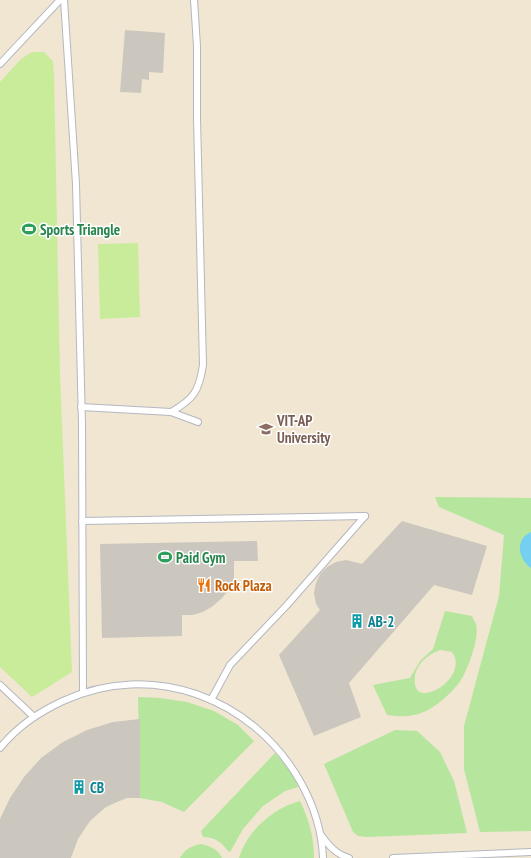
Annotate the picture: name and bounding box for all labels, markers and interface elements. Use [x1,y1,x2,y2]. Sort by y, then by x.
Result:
place label: Sports Triangle [40,220,120,239]
sports icon: Sports Triangle [21,221,37,237]
place label: VIT-AP University [276,411,331,447]
school or university icon: VIT-AP University [258,421,274,437]
place label: Paid Gym [176,548,225,567]
sports icon: Paid Gym [157,549,173,565]
place label: Rock Plaza [215,576,272,595]
restaurant icon: Rock Plaza [196,577,212,593]
place label: AB-2 [367,612,395,631]
building icon: AB-2 [349,613,365,629]
place label: CB [90,778,104,797]
building icon: CB [71,779,87,795]

